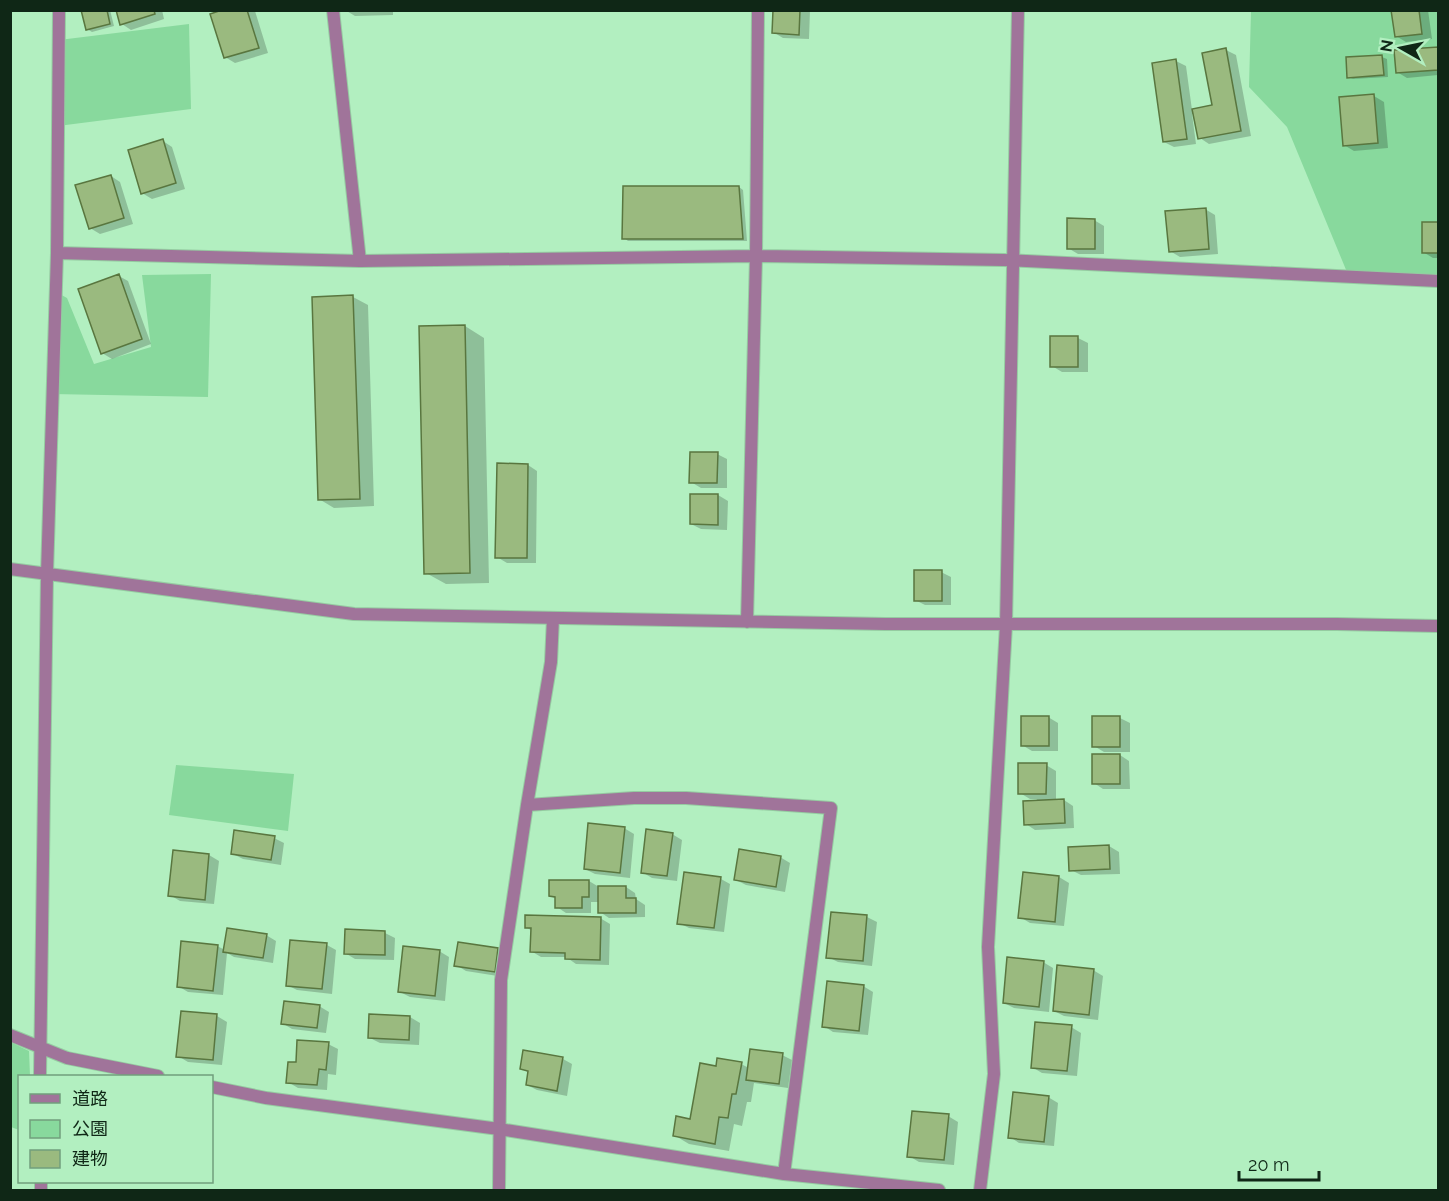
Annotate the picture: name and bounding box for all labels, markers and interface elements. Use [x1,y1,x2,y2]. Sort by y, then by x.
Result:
north arrow [1371,18,1431,78]
text: N [1376,38,1397,53]
legend [18,1075,213,1183]
text: 道路 [72,1088,108,1109]
text: 公園 [72,1118,108,1139]
scale bar [1239,1144,1318,1182]
text: 建物 [72,1148,108,1169]
text: 20 m [1248,1154,1290,1175]

